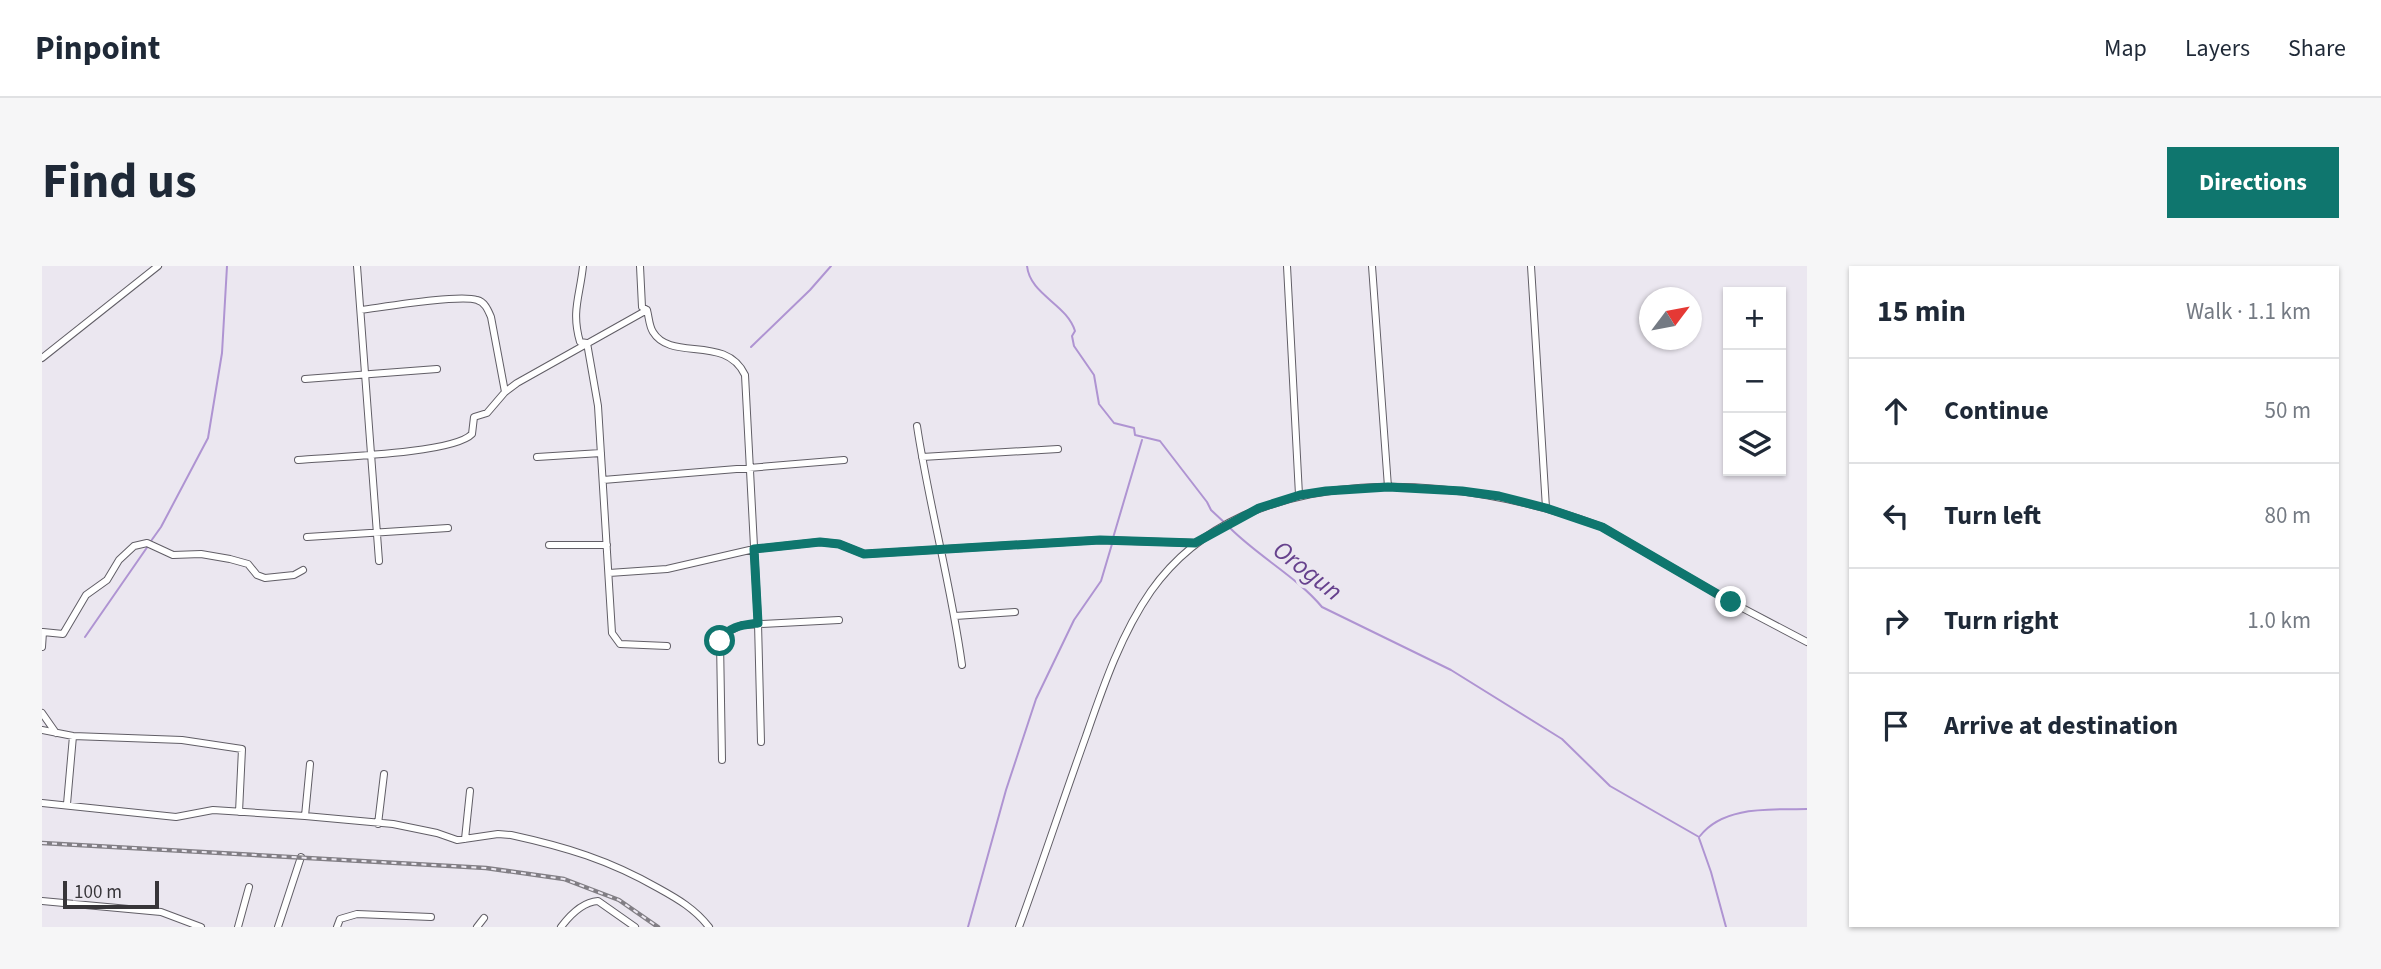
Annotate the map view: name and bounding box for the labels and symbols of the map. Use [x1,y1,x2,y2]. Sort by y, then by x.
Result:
north arrow [1639,287,1702,350]
water label: Orogun [1265,531,1350,609]
route end [1715,586,1746,617]
route start [704,625,735,656]
scale bar [63,878,159,910]

